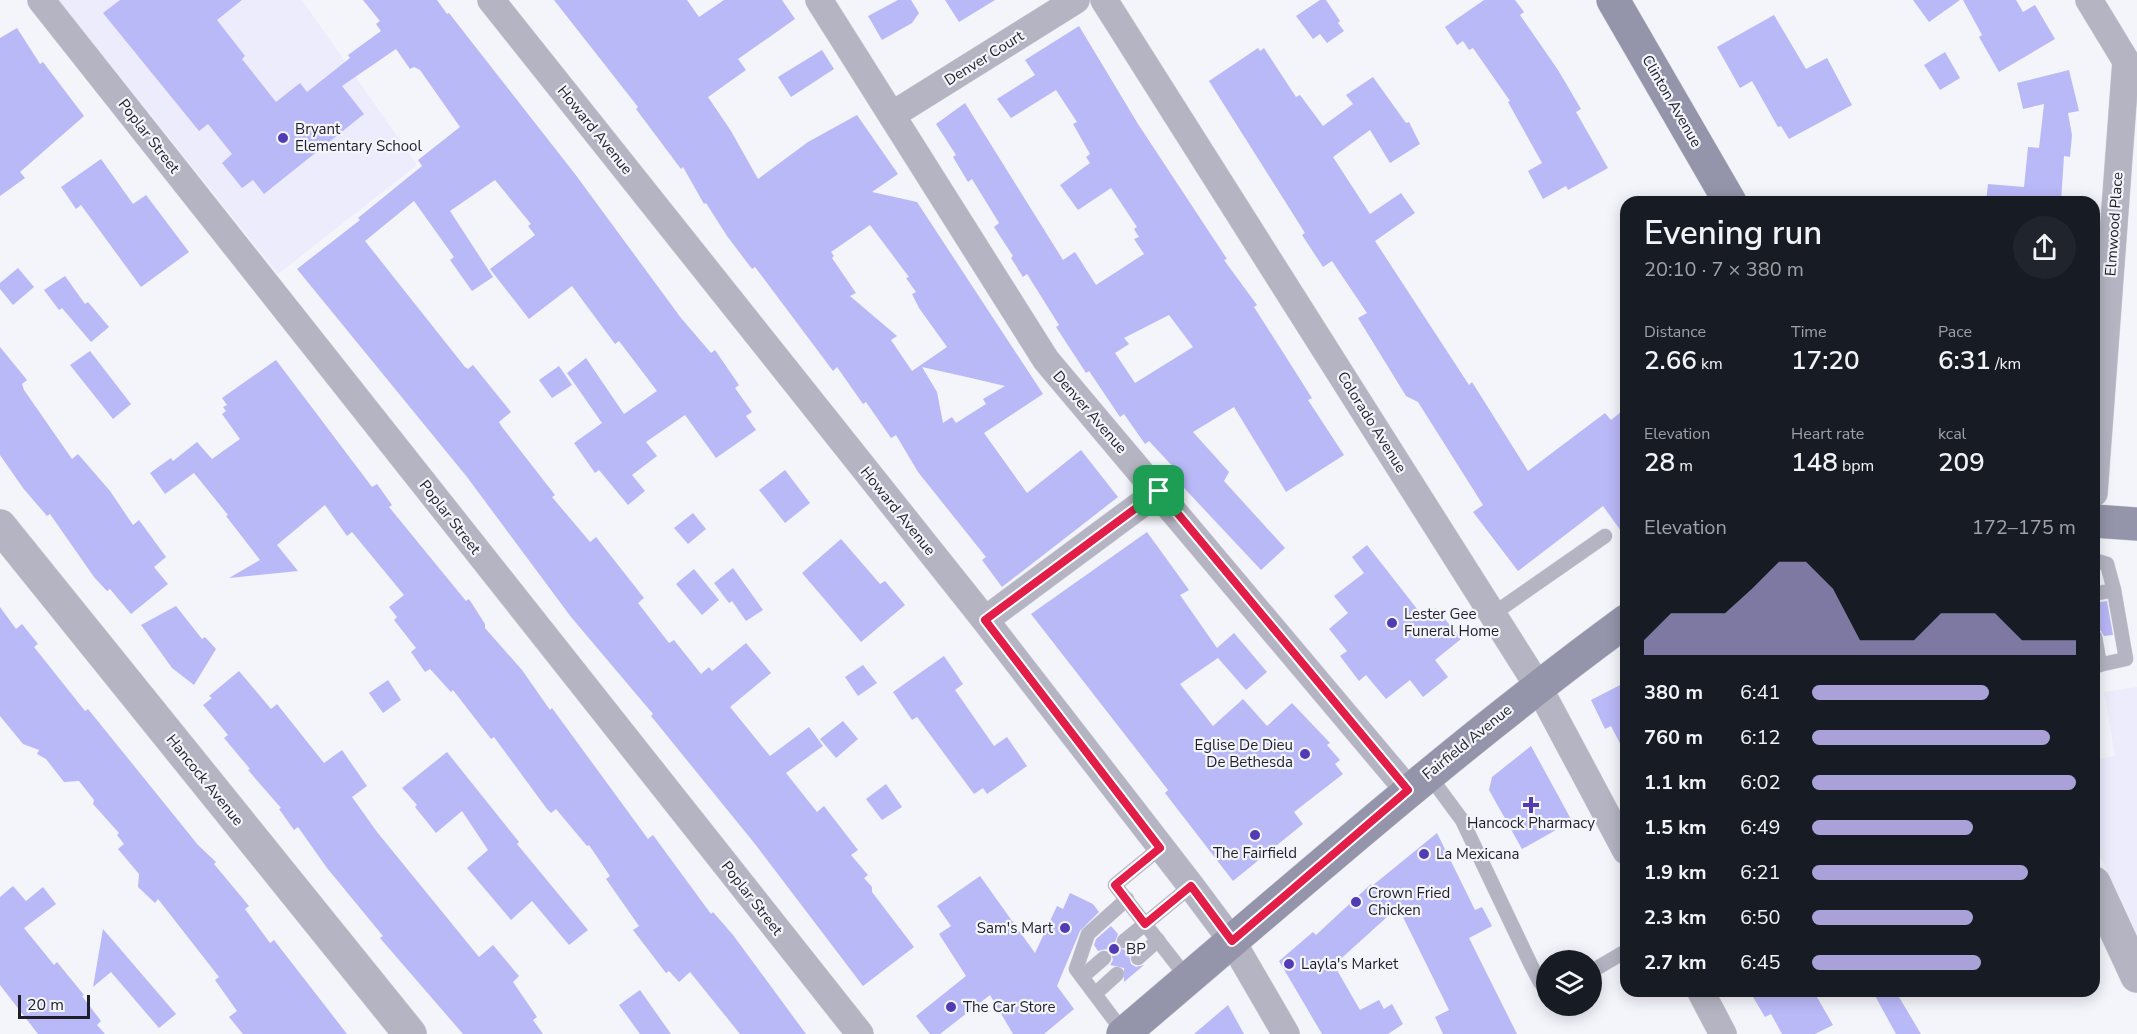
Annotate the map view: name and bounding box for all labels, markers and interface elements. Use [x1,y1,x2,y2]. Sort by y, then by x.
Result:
street label: Denver Court [941,25,1028,90]
street label: Clinton Avenue [1637,51,1707,151]
street label: Howard Avenue [553,81,637,179]
street label: Poplar Street [114,95,185,178]
place label: Bryant Elementary School [295,119,422,156]
marker: Bryant Elementary School [276,131,290,145]
street label: Elmwood Place [2100,171,2128,277]
text: Evening run [1644,211,1822,256]
button: share [2013,216,2076,279]
text: 20:10 · 7 × 380 m [1644,256,1804,283]
text: Distance [1644,321,1706,343]
text: Time [1791,321,1827,343]
text: Pace [1938,321,1972,343]
text: 2.66 [1644,343,1697,378]
text: 17:20 [1791,343,1860,378]
text: 6:31 [1938,343,1991,378]
text: km [1697,353,1723,375]
text: /km [1991,353,2021,375]
street label: Denver Avenue [1049,366,1131,458]
street label: Colorado Avenue [1333,368,1411,476]
text: Elevation [1644,423,1710,445]
text: Heart rate [1791,423,1864,445]
text: kcal [1938,423,1966,445]
text: 28 [1644,445,1675,480]
text: 148 [1791,445,1838,480]
text: 209 [1938,445,1985,480]
text: m [1675,455,1693,477]
text: bpm [1838,455,1874,477]
street label: Howard Avenue [856,462,940,560]
pin [1133,465,1184,516]
icon: arrive [1142,474,1175,507]
street label: Poplar Street [415,476,486,559]
text: Elevation [1644,514,1727,541]
text: 172–175 m [1972,514,2076,541]
place label: Lester Gee Funeral Home [1404,604,1499,641]
marker: Lester Gee Funeral Home [1385,616,1399,630]
text: 380 m [1644,679,1703,706]
text: 6:41 [1740,679,1781,706]
street label: Fairfield Avenue [1418,700,1516,784]
text: 760 m [1644,724,1703,751]
text: 6:12 [1740,724,1781,751]
street label: Hancock Avenue [162,730,248,830]
place label: Eglise De Dieu De Bethesda [1195,735,1293,772]
marker: Eglise De Dieu De Bethesda [1298,747,1312,761]
text: 1.1 km [1644,769,1707,796]
text: 6:02 [1740,769,1781,796]
marker: Hancock Pharmacy [1524,798,1538,812]
place label: Hancock Pharmacy [1467,813,1595,833]
text: 1.5 km [1644,814,1707,841]
text: 6:49 [1740,814,1781,841]
marker: The Fairfield [1248,828,1262,842]
place label: The Fairfield [1213,843,1297,863]
place label: La Mexicana [1436,844,1519,864]
marker: La Mexicana [1417,847,1431,861]
street label: Poplar Street [717,857,788,940]
text: 1.9 km [1644,859,1707,886]
text: 6:21 [1740,859,1781,886]
place label: Crown Fried Chicken [1368,883,1450,920]
marker: Crown Fried Chicken [1349,895,1363,909]
text: 2.3 km [1644,904,1707,931]
text: 6:50 [1740,904,1781,931]
place label: Sam's Mart [977,918,1054,938]
marker: Sam's Mart [1058,921,1072,935]
place label: BP [1126,939,1146,959]
marker: BP [1107,942,1121,956]
text: 2.7 km [1644,949,1707,976]
text: 6:45 [1740,949,1781,976]
map controls [1536,950,1602,1016]
button: layers [1536,950,1602,1016]
place label: Layla's Market [1301,954,1399,974]
marker: Layla's Market [1282,957,1296,971]
scale bar [18,992,90,1020]
text: 20 m [27,994,64,1016]
place label: The Car Store [963,997,1055,1017]
marker: The Car Store [944,1000,958,1014]

